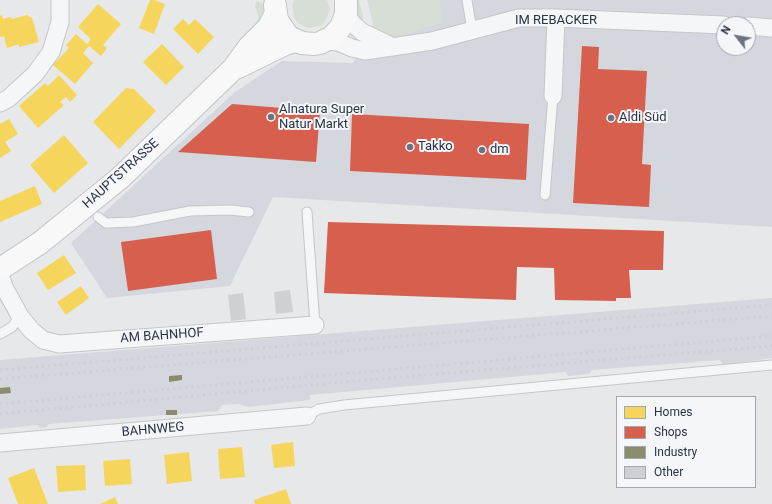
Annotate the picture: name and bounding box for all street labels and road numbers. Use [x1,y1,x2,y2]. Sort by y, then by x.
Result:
street label: IM REBACKER [515,13,597,29]
street label: HAUPTSTRASSE [80,136,162,212]
street label: AM BAHNHOF [120,325,204,347]
street label: BAHNWEG [121,419,185,441]

